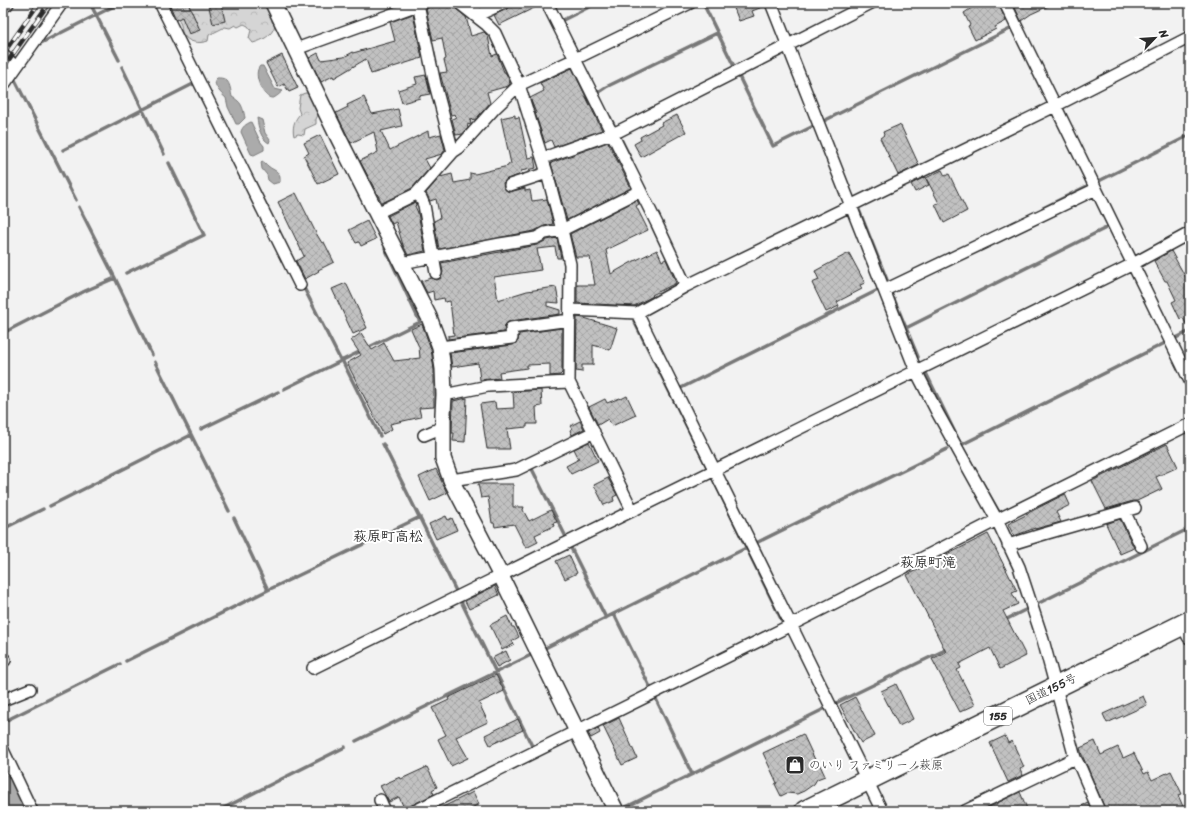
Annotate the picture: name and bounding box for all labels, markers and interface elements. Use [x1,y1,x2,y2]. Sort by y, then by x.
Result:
north arrow [1135,18,1175,58]
text: N [1153,26,1174,42]
district label: 萩原町高松 [353,524,423,549]
district label: 萩原町滝 [900,550,956,575]
street label: 国道155号 [1021,667,1081,711]
road number: 155 [984,707,1012,725]
shop icon: のいり ファミリーノ萩原 [784,754,806,776]
place label: のいり ファミリーノ萩原 [809,754,943,776]

